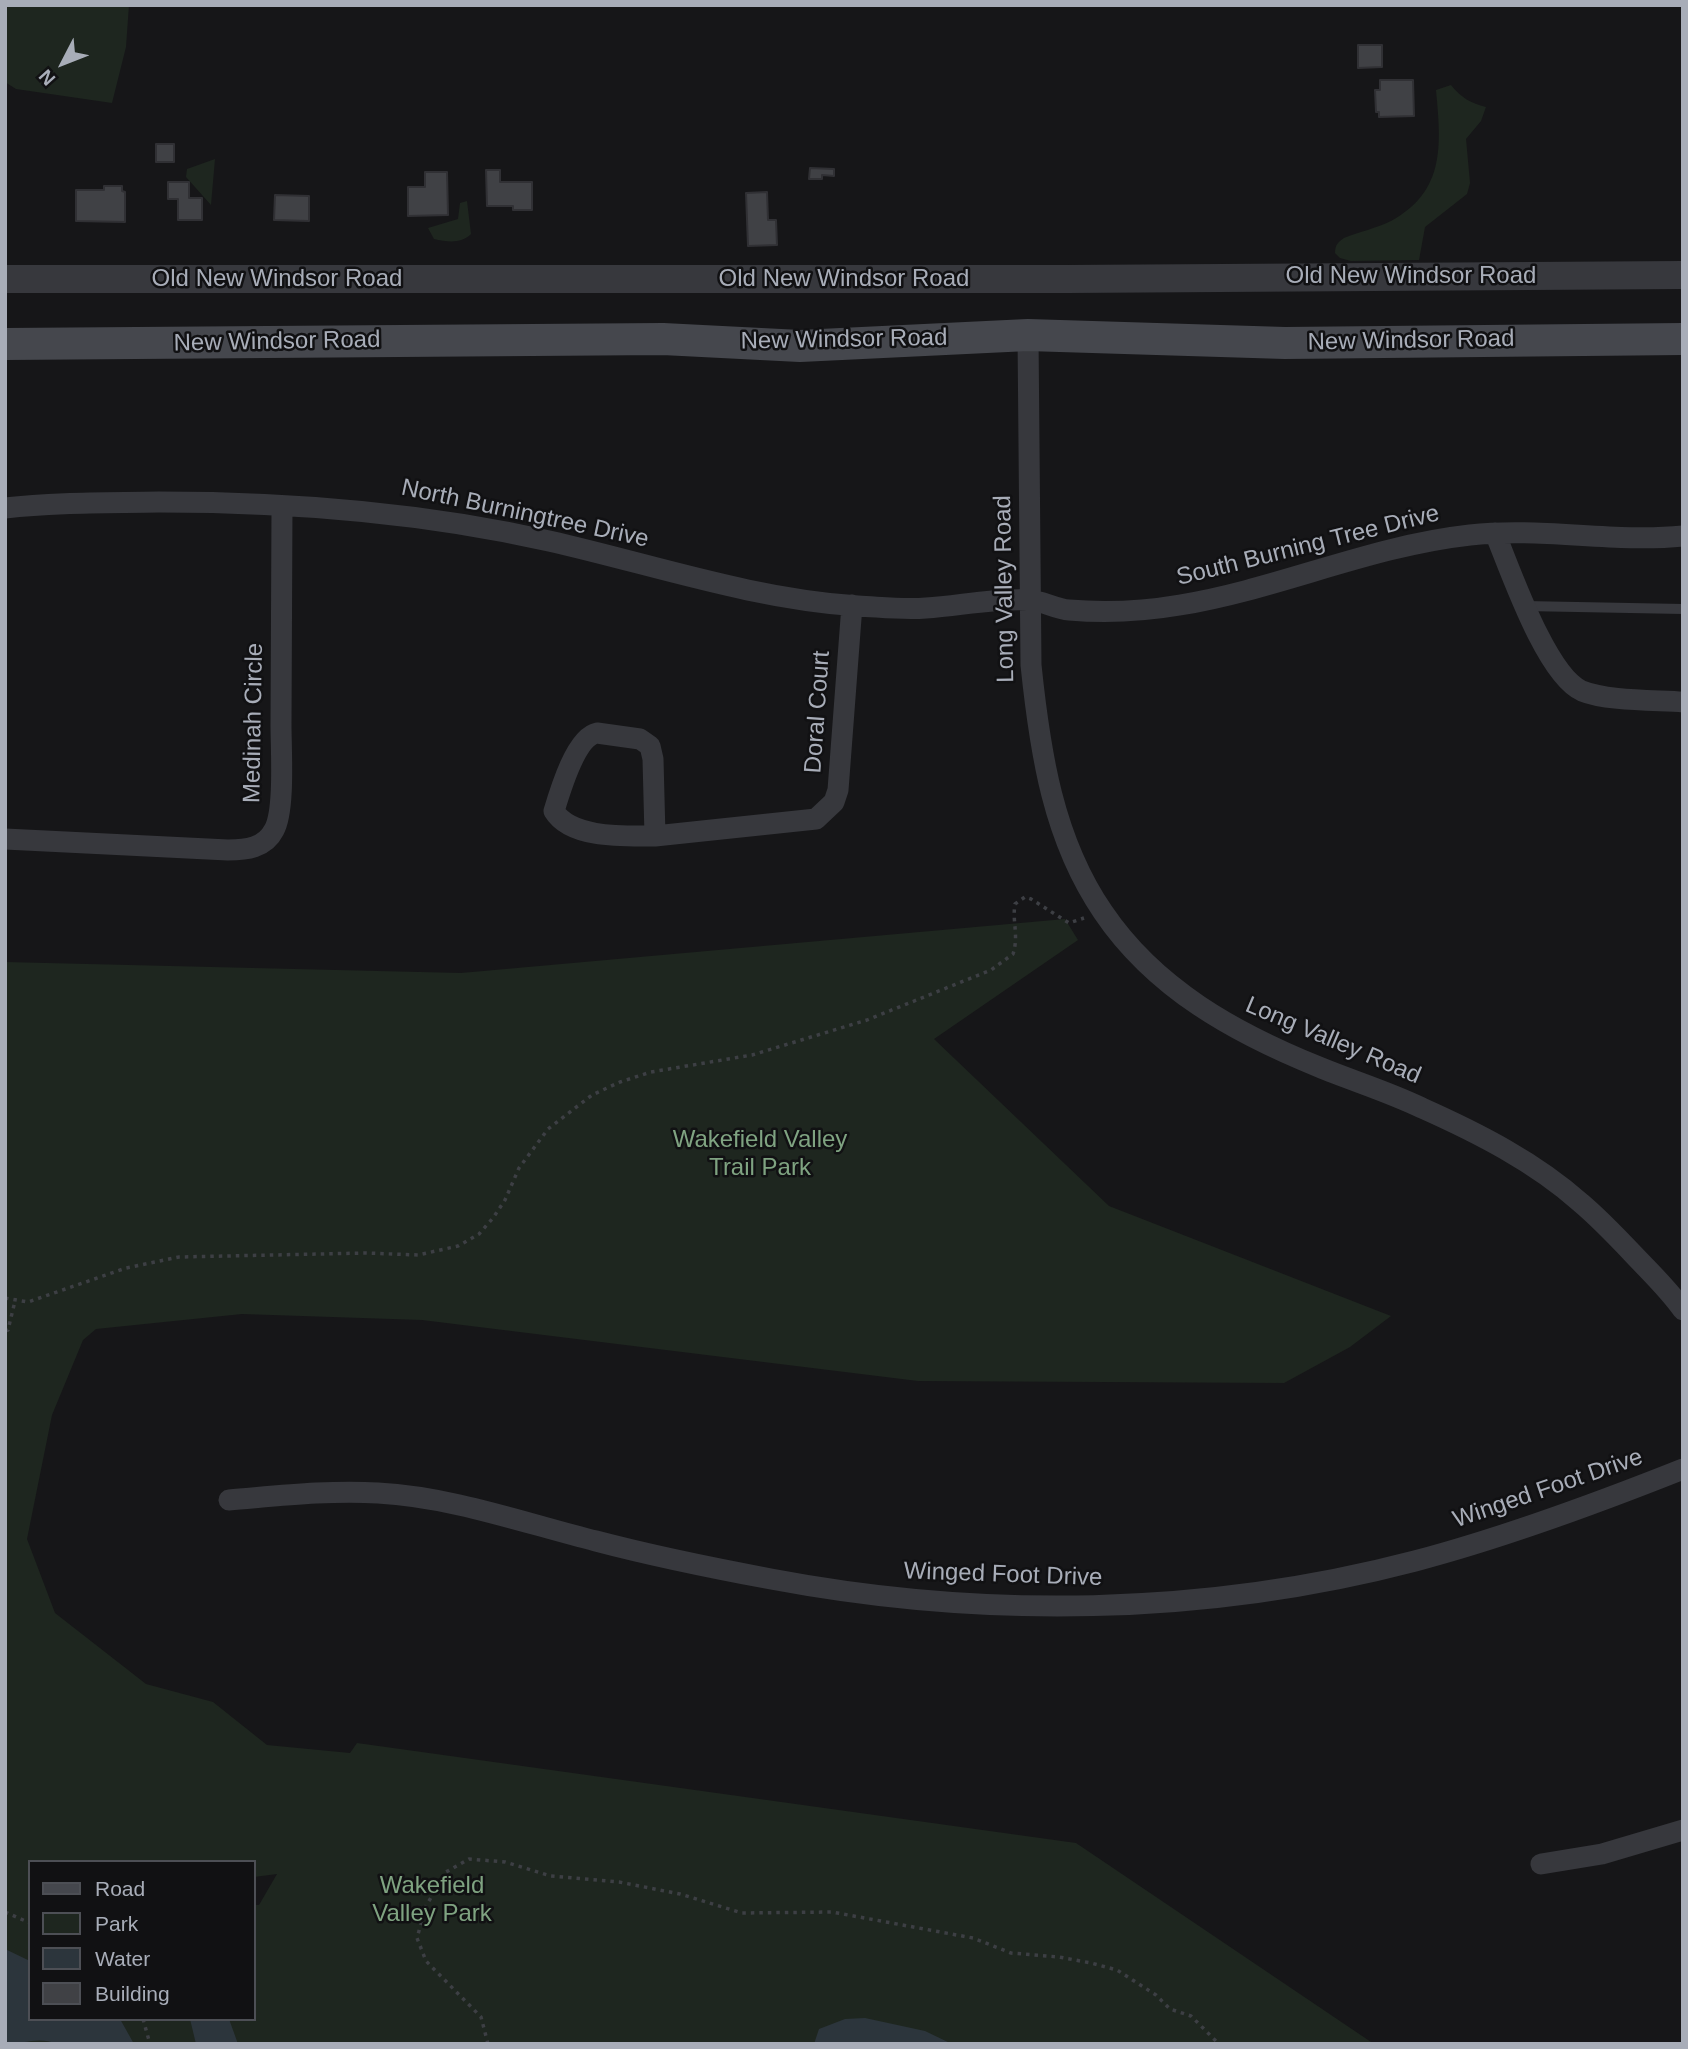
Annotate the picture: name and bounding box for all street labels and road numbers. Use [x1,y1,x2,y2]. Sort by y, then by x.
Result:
street label: Old New Windsor Road [1286,262,1536,290]
street label: Old New Windsor Road [152,265,402,293]
street label: Old New Windsor Road [719,265,969,293]
street label: New Windsor Road [740,324,948,356]
street label: New Windsor Road [1307,325,1515,357]
street label: New Windsor Road [173,326,381,358]
street label: North Burningtree Drive [399,474,651,554]
street label: Long Valley Road [989,495,1021,683]
street label: South Burning Tree Drive [1174,499,1442,593]
street label: Medinah Circle [238,643,270,803]
street label: Doral Court [799,650,837,774]
street label: Long Valley Road [1241,991,1425,1091]
street label: Winged Foot Drive [1449,1443,1647,1535]
street label: Winged Foot Drive [903,1557,1103,1593]

